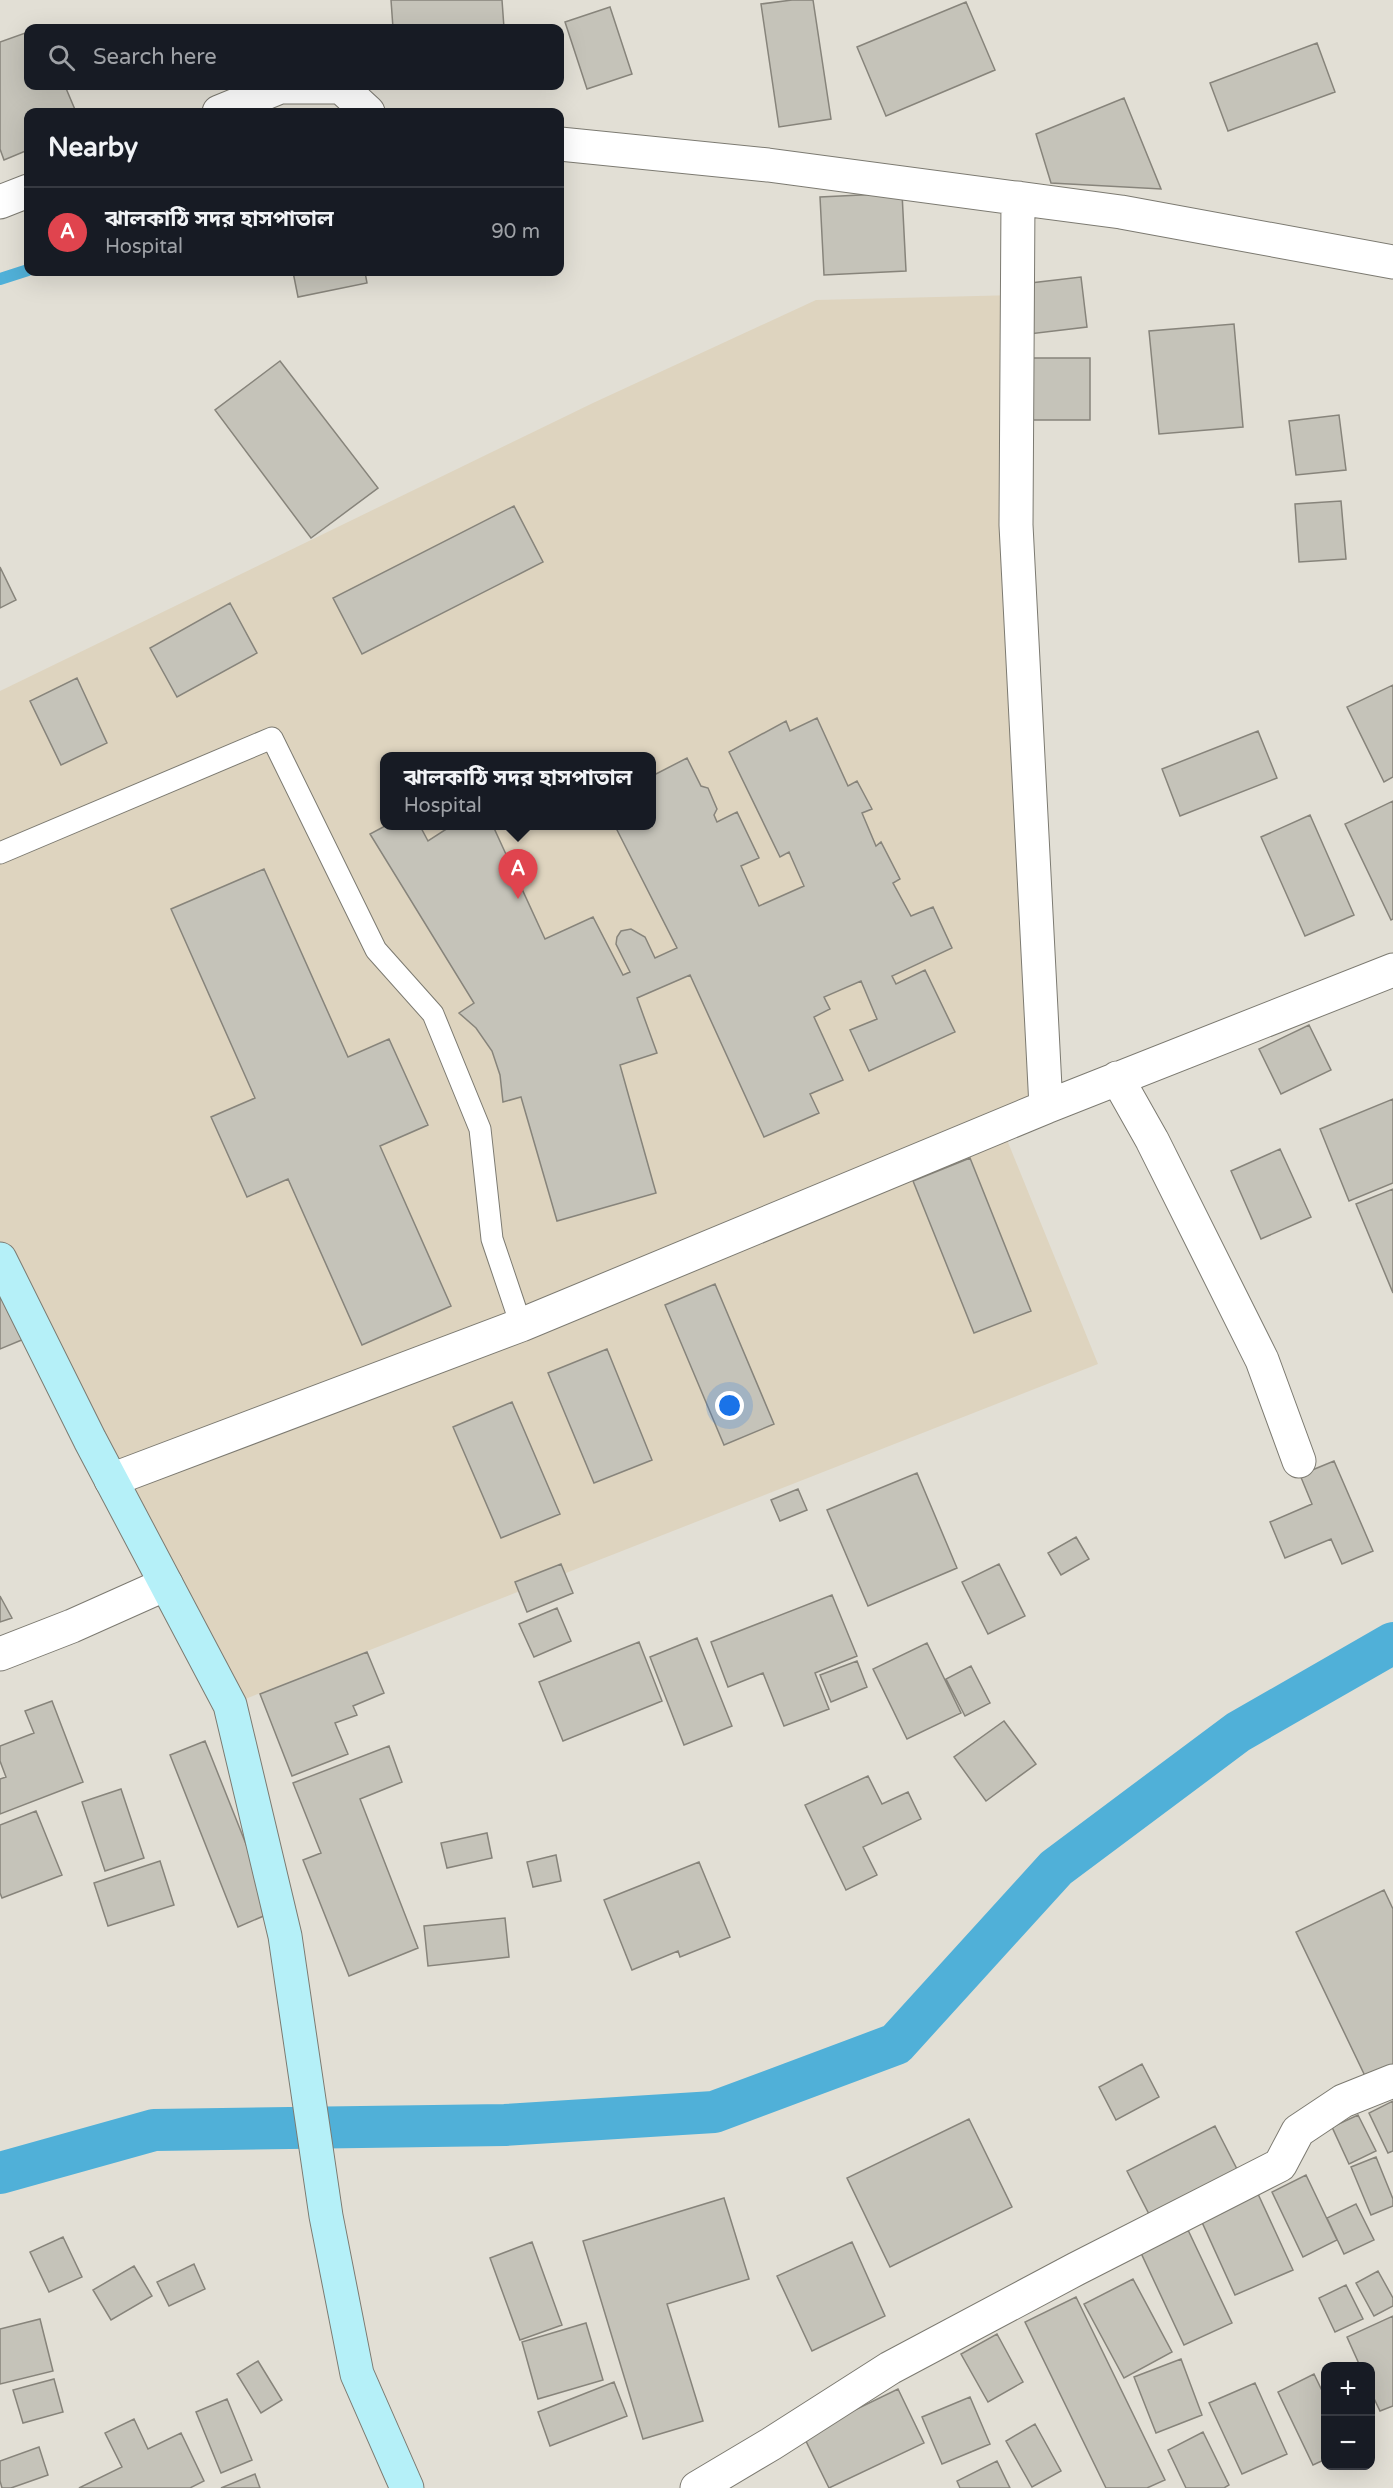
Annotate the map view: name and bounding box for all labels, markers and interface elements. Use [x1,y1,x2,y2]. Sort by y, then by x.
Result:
search box [24,24,564,90]
icon: search [45,41,78,74]
text: Search here [93,44,217,70]
text: Nearby [48,132,138,163]
text: ঝালকাঠি সদর হাসপাতাল [105,206,334,232]
text: A [60,220,75,244]
text: 90 m [491,220,540,244]
text: Hospital [105,235,183,259]
popup [380,752,656,830]
text: ঝালকাঠি সদর হাসপাতাল [404,765,632,791]
text: Hospital [404,794,482,818]
pin: A [498,850,538,899]
your location [715,1391,744,1420]
map controls [1321,2362,1375,2470]
button: + [1321,2362,1375,2416]
button: − [1321,2416,1375,2470]

